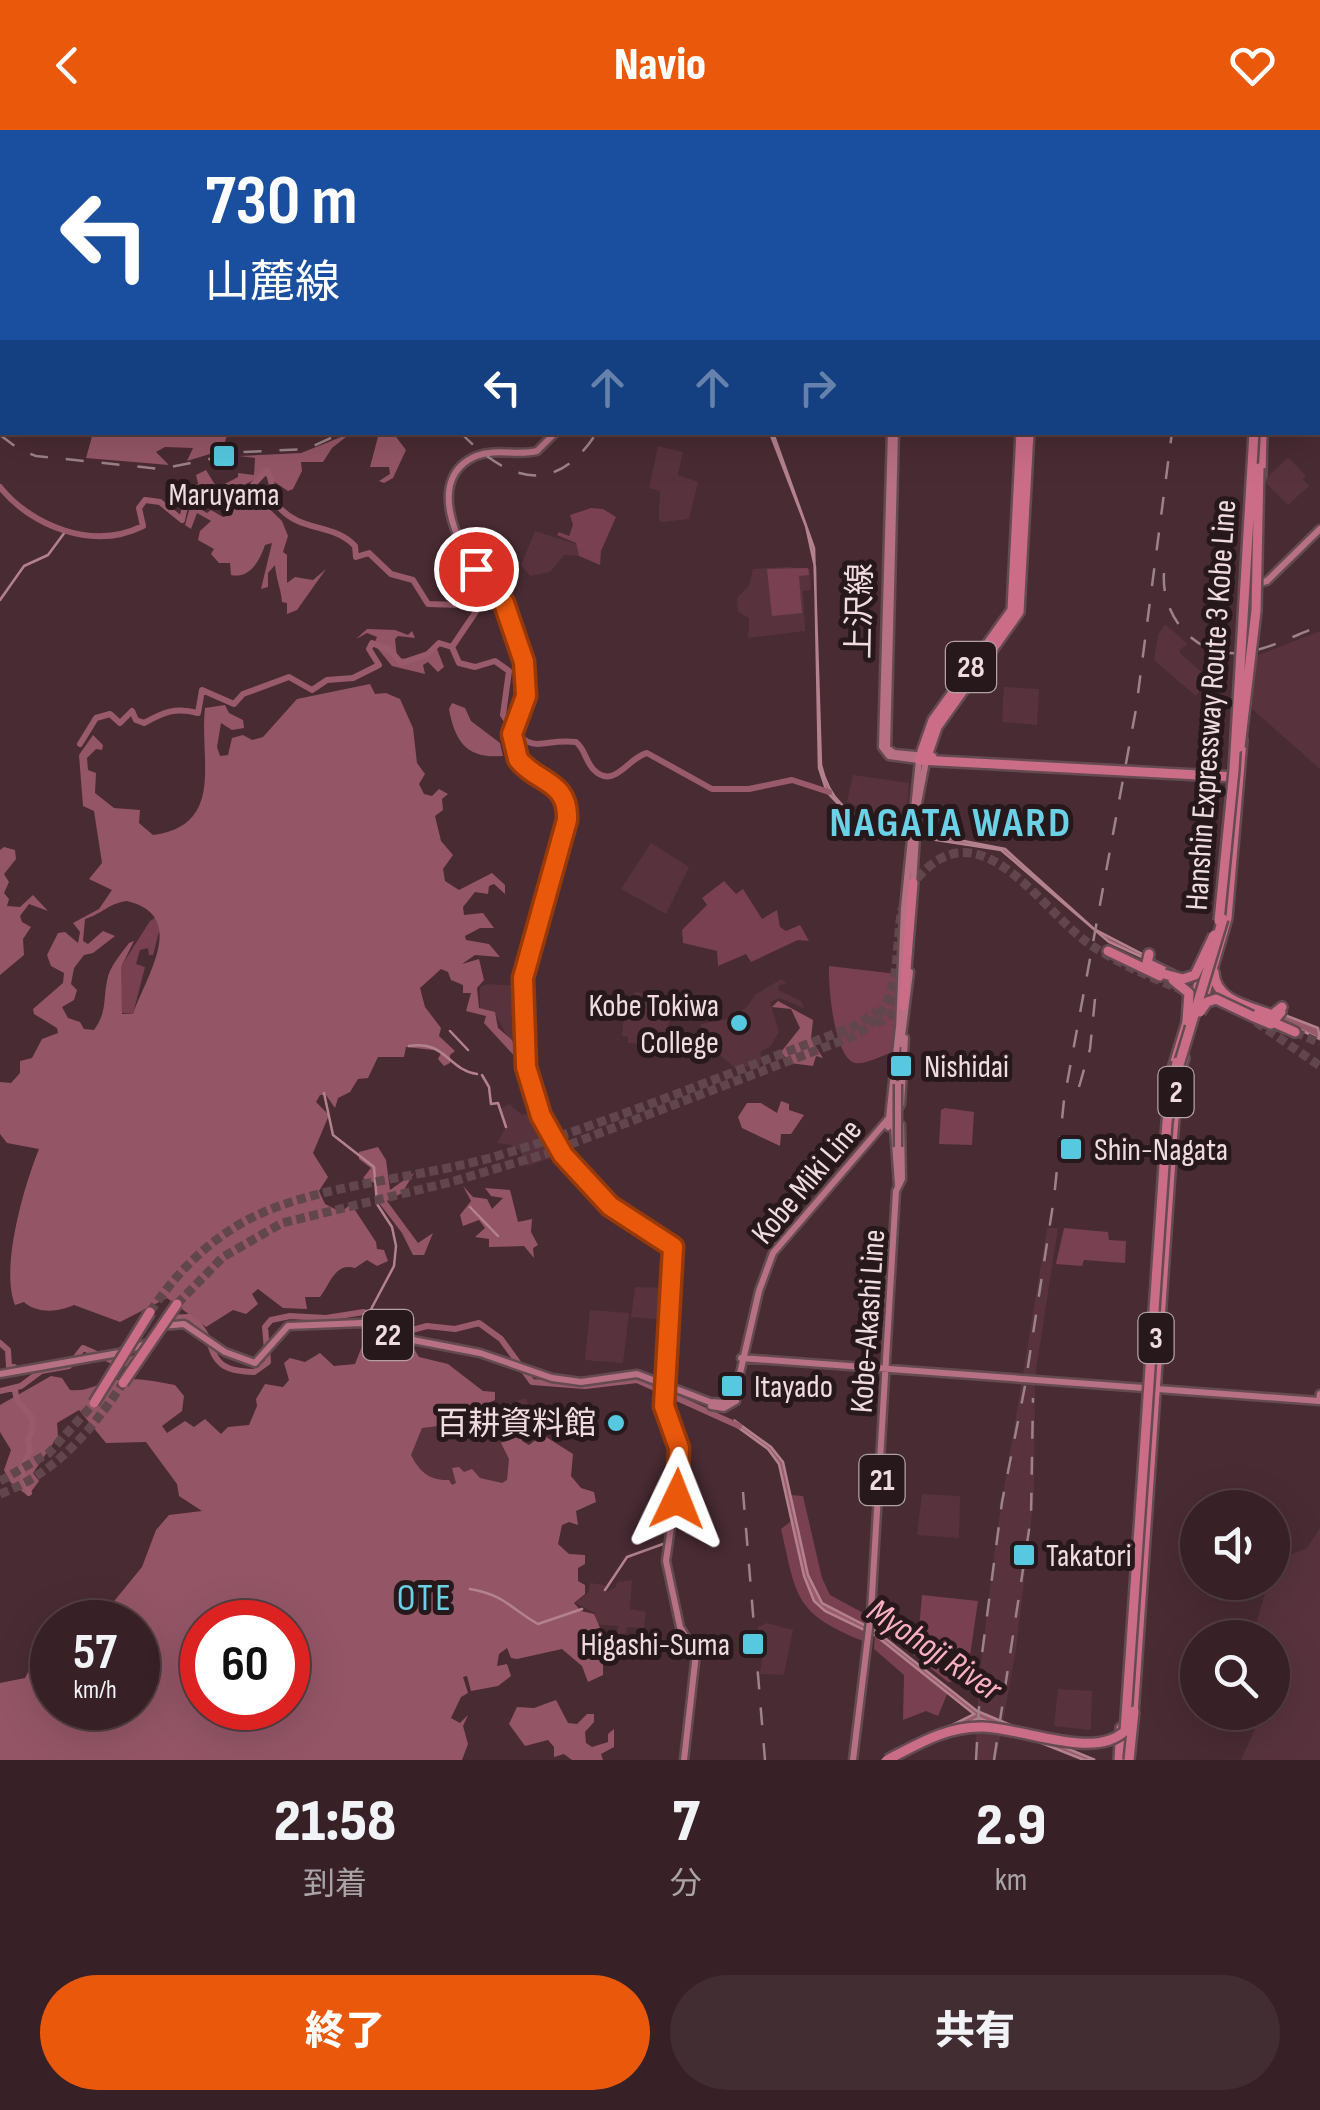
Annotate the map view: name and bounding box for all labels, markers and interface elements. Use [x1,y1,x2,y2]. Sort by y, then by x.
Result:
icon: back [40,38,95,93]
text: Navio [614,38,706,93]
icon: heart [1225,38,1280,93]
text: 730 m [205,160,358,244]
icon: left [40,170,170,300]
text: 山麓線 [205,256,340,311]
icon: left [475,360,530,415]
icon: ahead [580,360,635,415]
icon: ahead [685,360,740,415]
icon: right [790,360,845,415]
marker: Maruyama [211,443,237,469]
place label: Maruyama [169,476,279,515]
street label: Hanshin Expressway Route 3 Kobe Line [1178,498,1245,912]
pin [434,527,519,612]
icon: arrive [449,542,504,597]
street label: 上沢線 [840,563,881,659]
road number: 28 [946,642,996,692]
district label: NAGATA WARD [829,798,1073,849]
place label: Kobe Tokiwa College [588,987,719,1063]
marker: Kobe Tokiwa College [728,1012,750,1034]
place label: Nishidai [924,1048,1009,1087]
marker: Nishidai [888,1053,914,1079]
road number: 2 [1158,1067,1194,1117]
street label: Kobe Miki Line [744,1112,871,1252]
place label: Shin-Nagata [1094,1131,1228,1170]
marker: Shin-Nagata [1058,1136,1084,1162]
street label: Kobe-Akashi Line [843,1228,894,1414]
road number: 22 [363,1310,413,1360]
road number: 3 [1138,1313,1174,1363]
place label: Itayado [754,1368,833,1407]
marker: Itayado [719,1373,745,1399]
place label: 百耕資料館 [436,1405,596,1444]
marker: 百耕資料館 [605,1412,627,1434]
position arrow [625,1447,729,1551]
road number: 21 [860,1455,904,1505]
map controls [1180,1490,1290,1730]
button: sound [1180,1490,1290,1600]
place label: Takatori [1046,1537,1132,1576]
marker: Takatori [1011,1542,1037,1568]
district label: OTE [397,1576,453,1621]
water label: Myohoji River [859,1590,1011,1711]
speed limit sign: 60 [180,1600,310,1730]
button: search [1180,1620,1290,1730]
text: 57 [73,1623,117,1683]
place label: Higashi-Suma [581,1626,730,1665]
marker: Higashi-Suma [740,1631,766,1657]
text: km/h [73,1675,117,1706]
text: 21:58 [274,1786,396,1858]
text: 7 [673,1786,700,1858]
text: 2.9 [976,1790,1046,1862]
text: km [995,1861,1027,1900]
text: 到着 [303,1865,367,1904]
text: 分 [670,1865,702,1904]
button: 終了 [40,1975,650,2090]
button: 共有 [670,1975,1280,2090]

